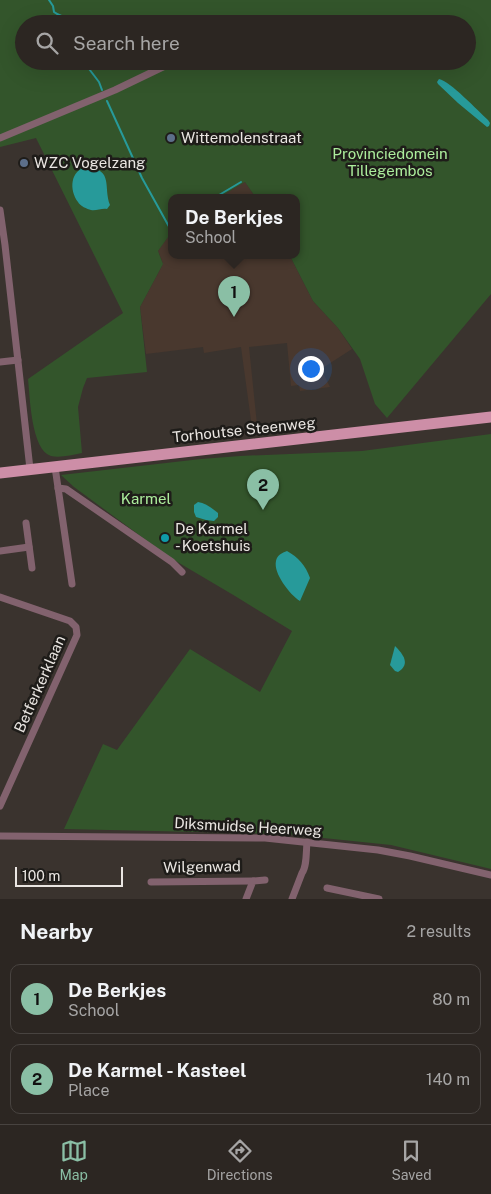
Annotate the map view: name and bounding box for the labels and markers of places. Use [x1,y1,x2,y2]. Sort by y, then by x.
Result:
place label: Wittemolenstraat [181,129,302,146]
marker: Wittemolenstraat [165,132,177,144]
place label: WZC Vogelzang [34,154,145,171]
marker: WZC Vogelzang [18,157,30,169]
pin: 1 [218,276,250,317]
pin: 2 [247,469,279,510]
place label: De Karmel - Koetshuis [175,520,250,554]
marker: De Karmel - Koetshuis [159,532,171,544]

